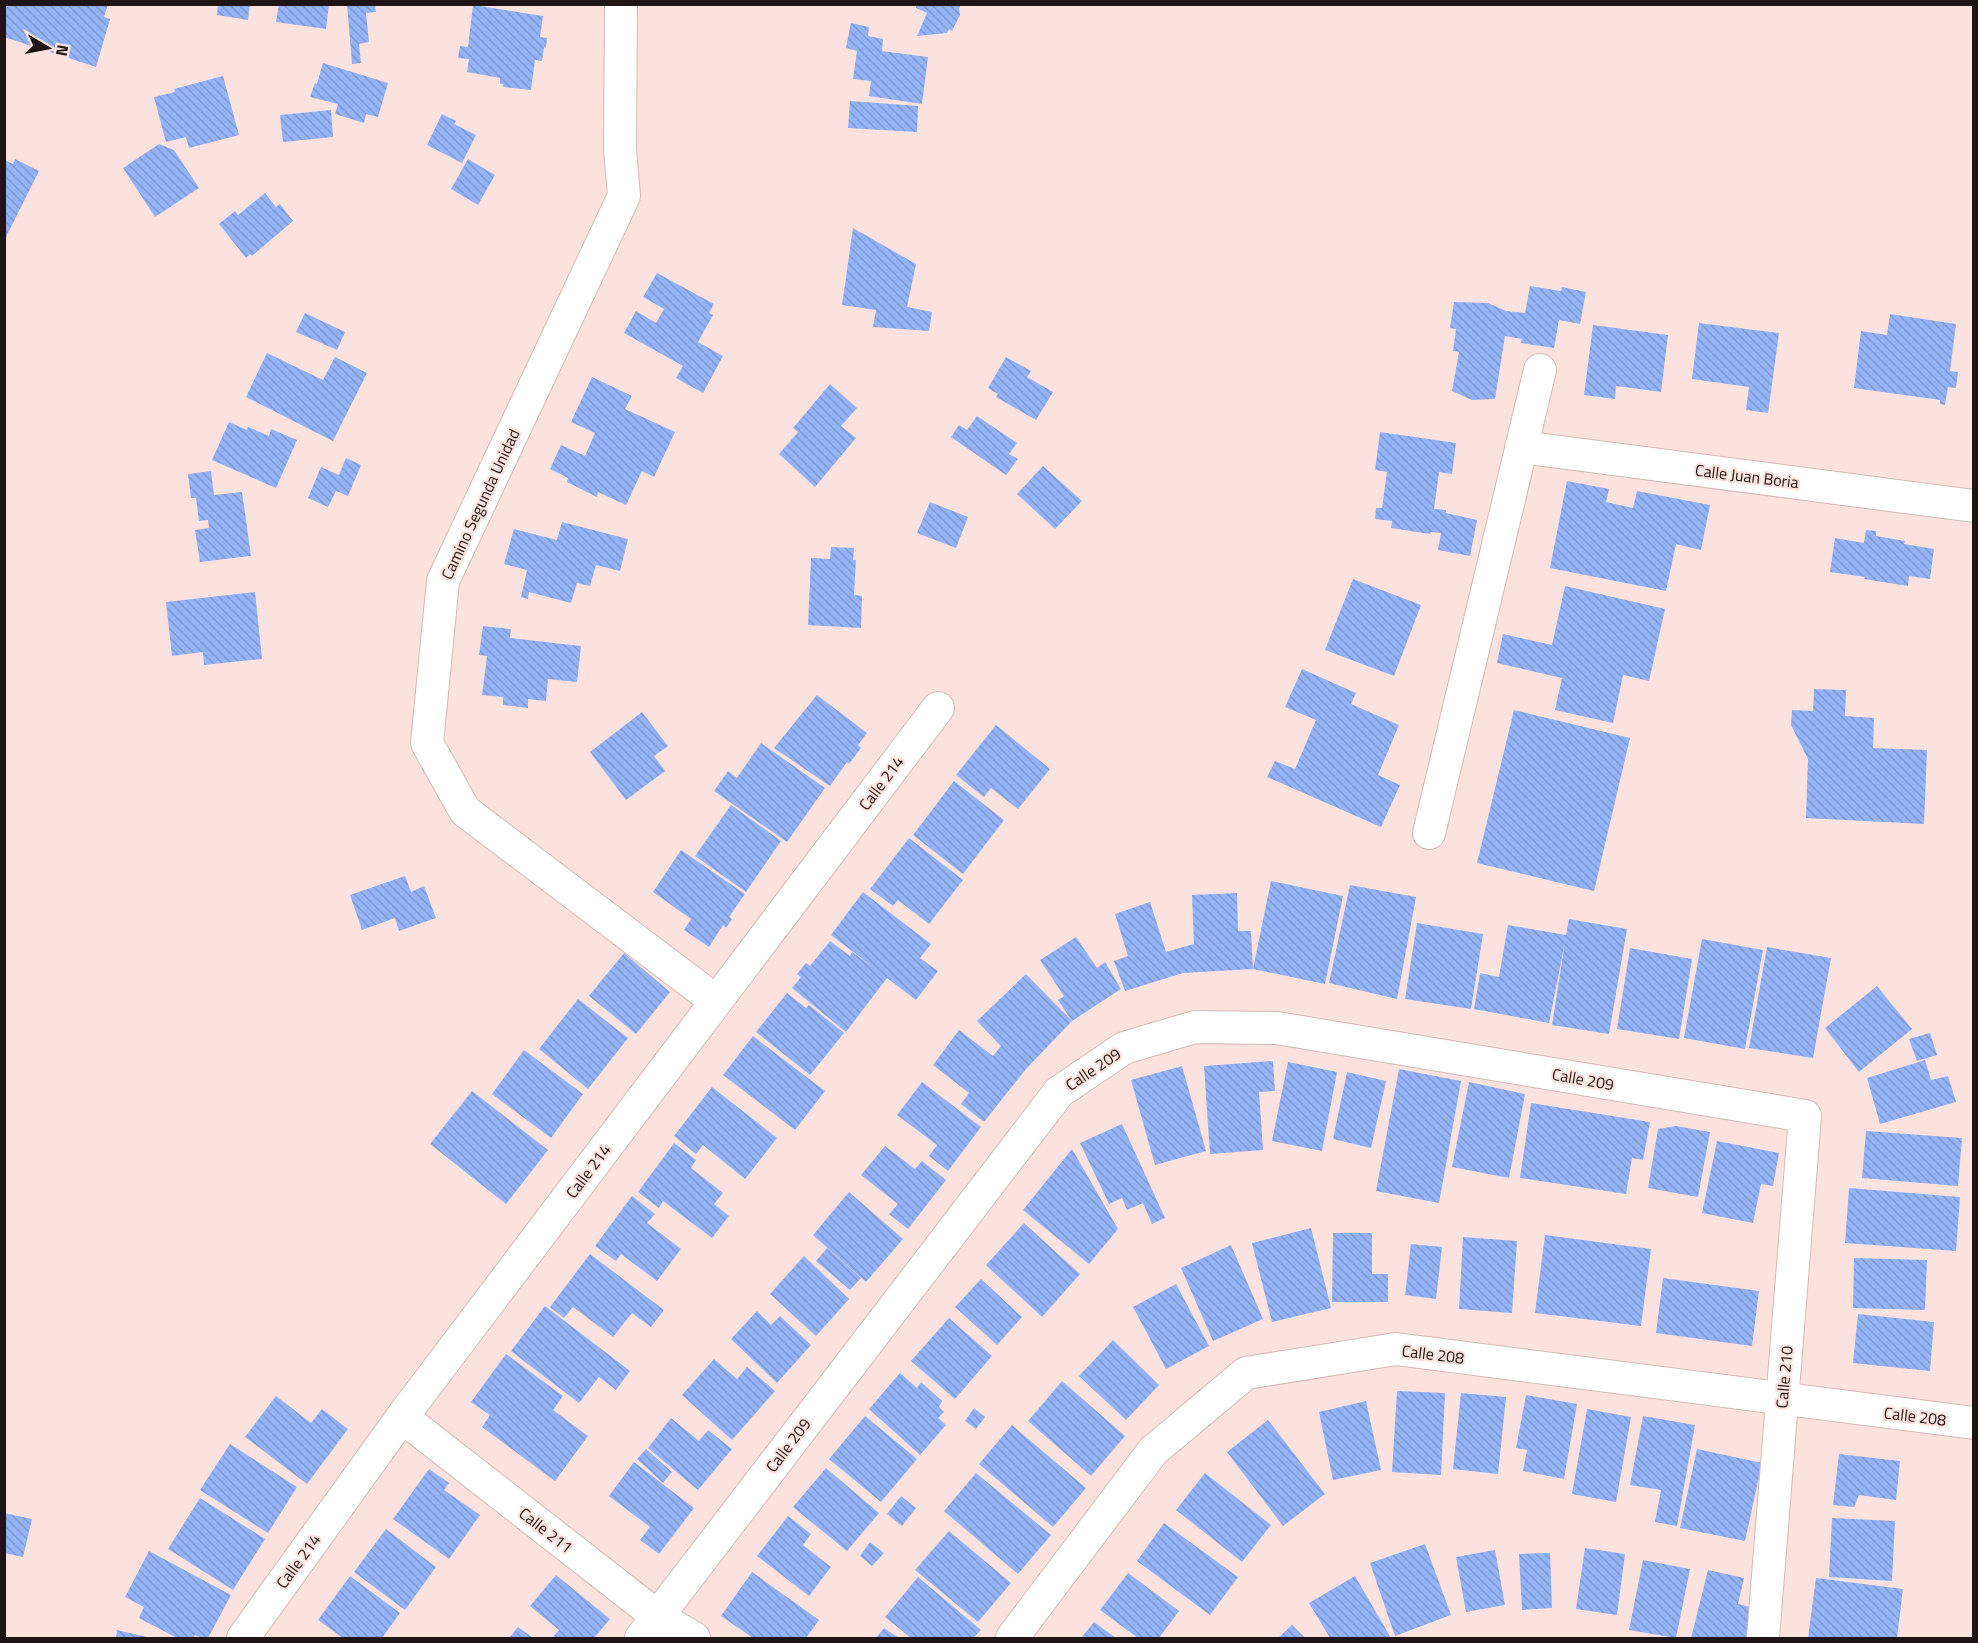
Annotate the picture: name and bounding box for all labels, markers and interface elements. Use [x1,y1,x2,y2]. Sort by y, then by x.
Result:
north arrow [18,18,78,78]
text: N [50,43,76,58]
street label: Camino Segunda Unidad [435,425,525,583]
street label: Calle Juan Boria [1694,458,1800,494]
street label: Calle 214 [853,751,909,815]
street label: Calle 209 [1060,1042,1126,1096]
street label: Calle 209 [1550,1062,1616,1096]
street label: Calle 214 [560,1139,616,1203]
street label: Calle 208 [1400,1338,1466,1370]
street label: Calle 210 [1769,1345,1799,1409]
street label: Calle 208 [1882,1400,1948,1432]
street label: Calle 209 [760,1413,816,1477]
street label: Calle 211 [514,1501,578,1559]
street label: Calle 214 [270,1529,326,1593]

